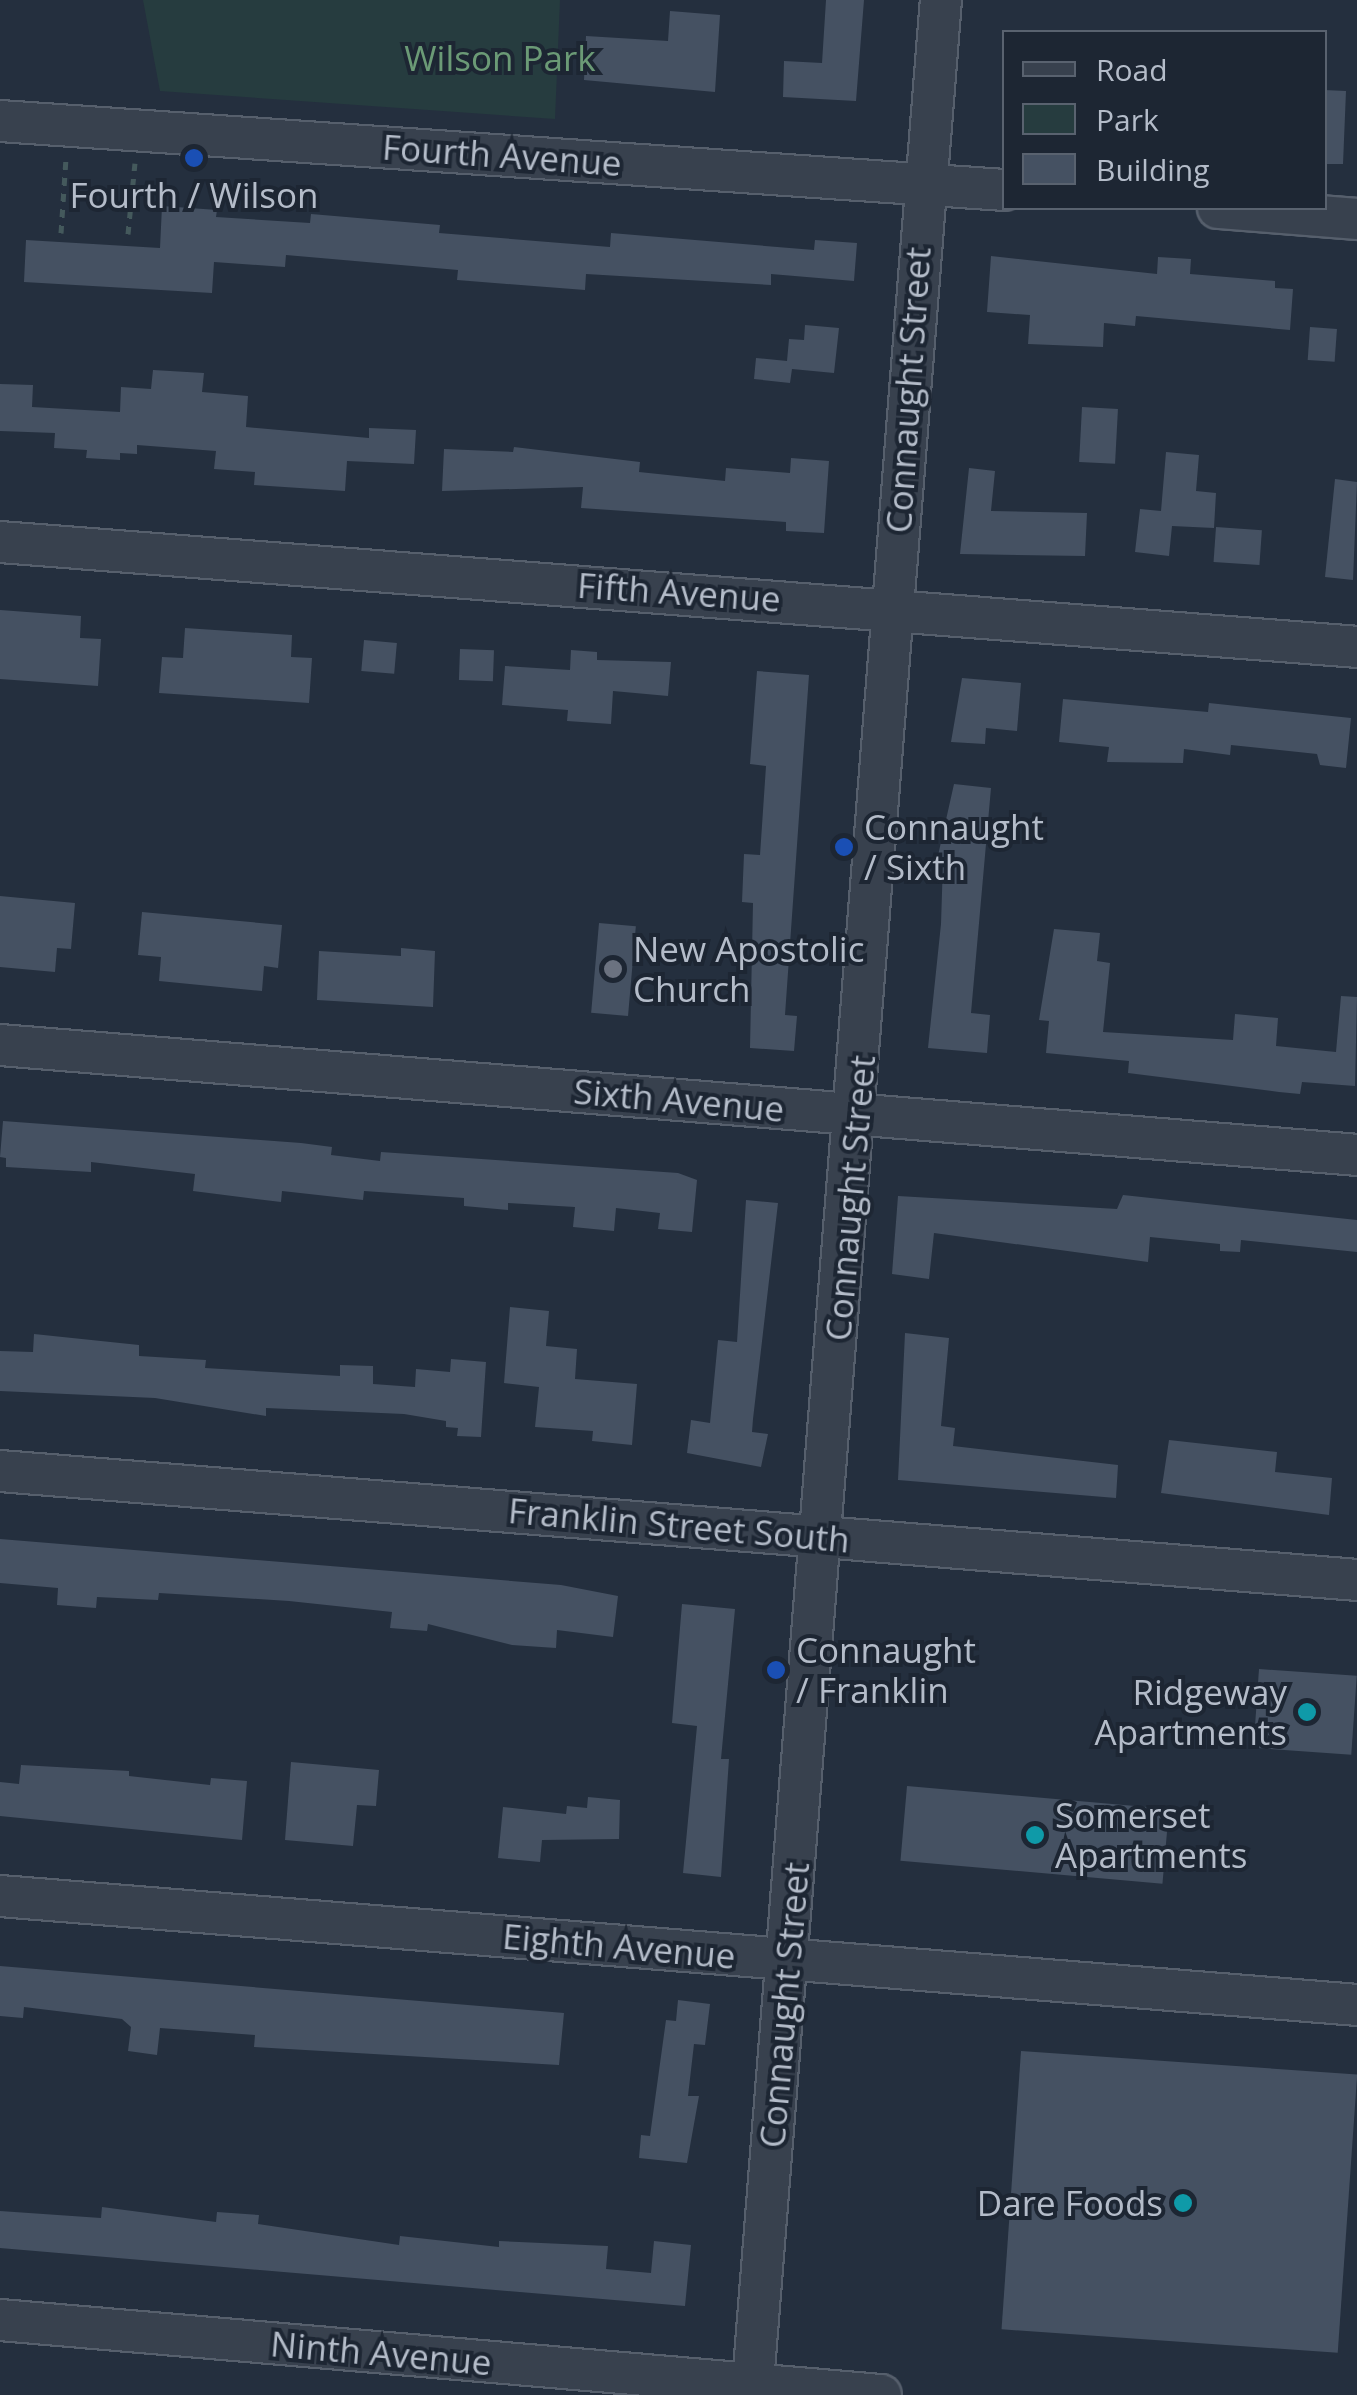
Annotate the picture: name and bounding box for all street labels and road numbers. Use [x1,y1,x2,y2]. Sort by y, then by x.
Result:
street label: Fourth Avenue [381,126,623,184]
street label: Connaught Street [877,246,939,534]
street label: Fifth Avenue [576,564,782,620]
street label: Connaught Street [817,1053,883,1343]
street label: Sixth Avenue [572,1070,786,1130]
street label: Franklin Street South [507,1489,851,1561]
street label: Connaught Street [751,1860,817,2150]
street label: Eighth Avenue [501,1915,737,1977]
street label: Ninth Avenue [269,2322,493,2384]

